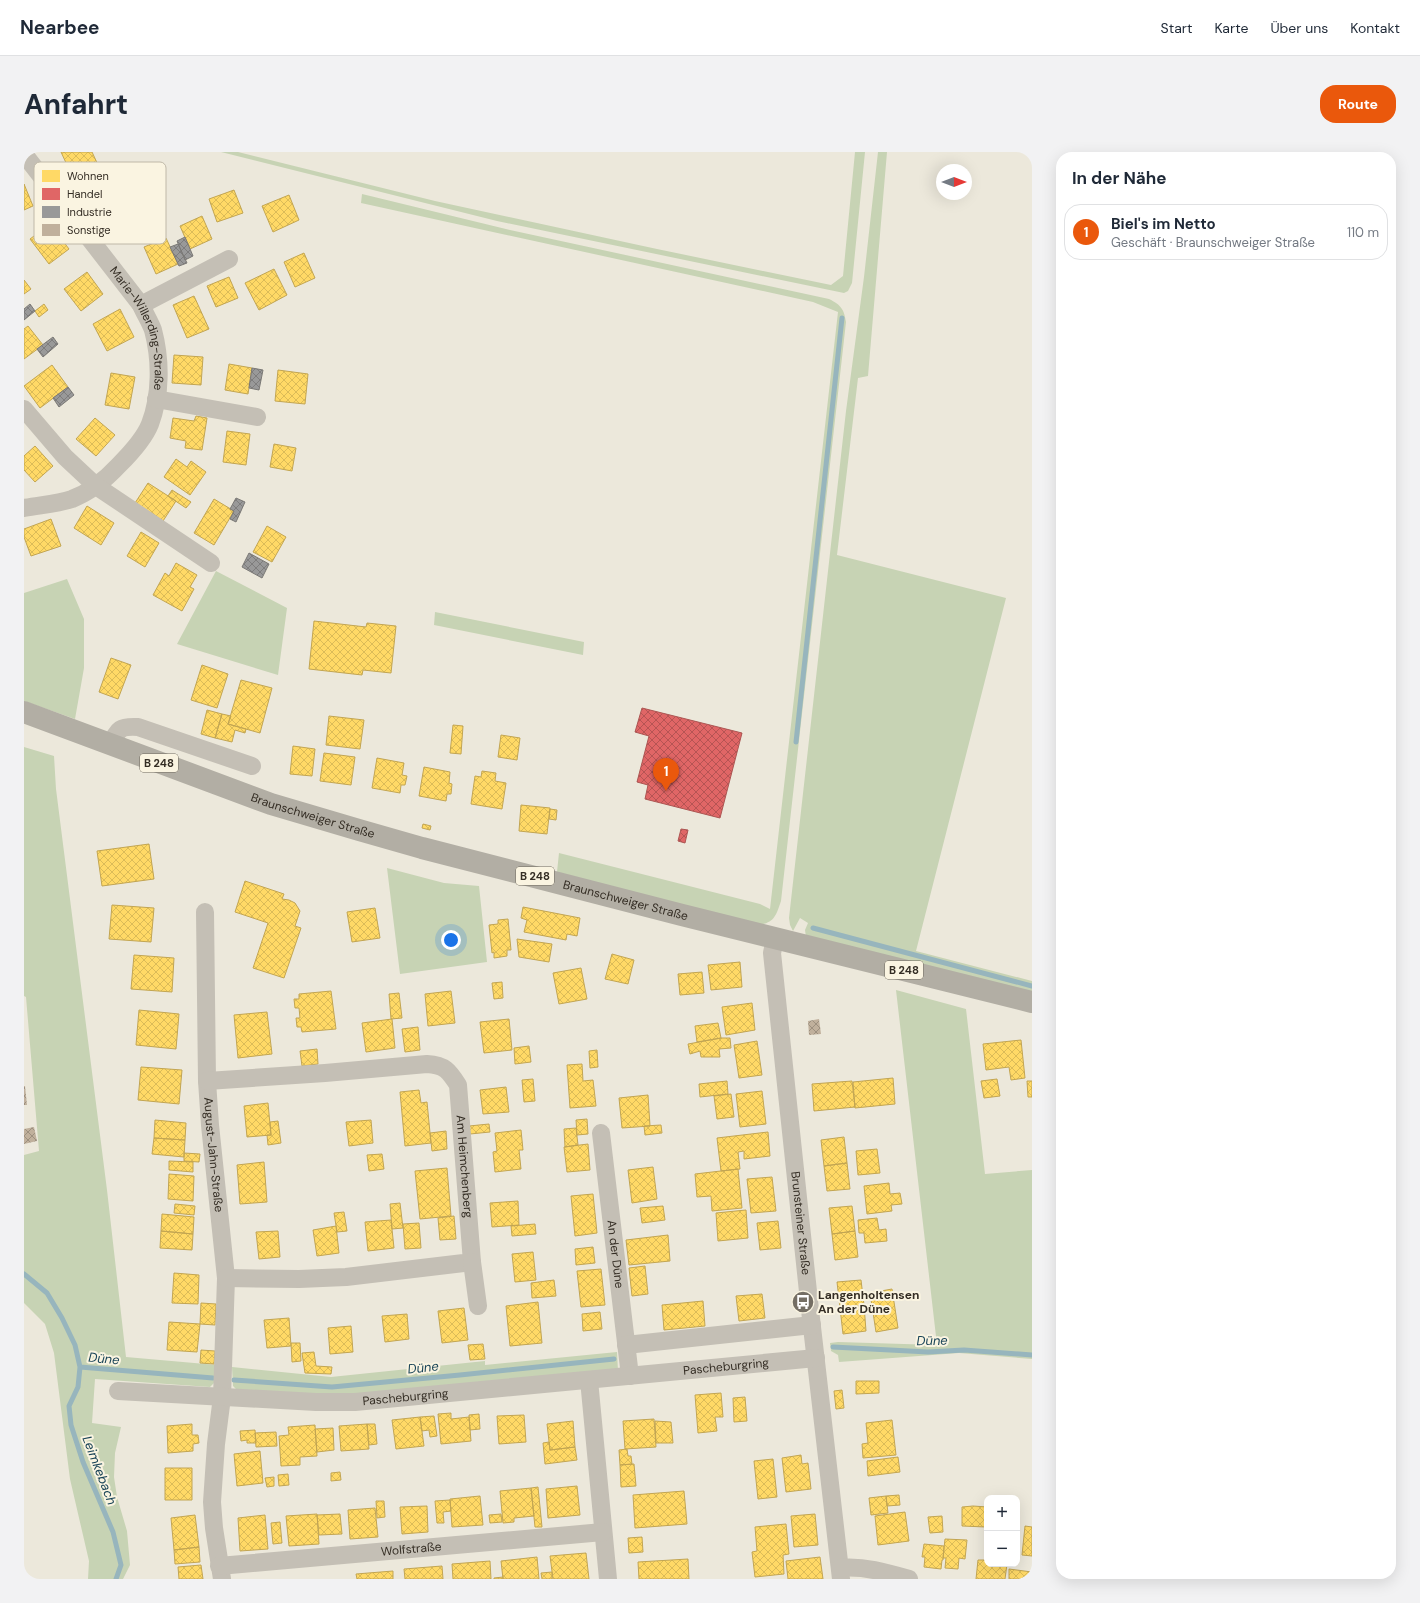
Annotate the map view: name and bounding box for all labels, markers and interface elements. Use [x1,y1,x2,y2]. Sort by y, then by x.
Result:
text: Nearbee [20,15,100,40]
text: Start [1161,19,1192,37]
text: Karte [1214,19,1248,37]
text: Über uns [1270,19,1328,37]
text: Kontakt [1350,19,1400,37]
button: Route [1320,85,1396,123]
text: Anfahrt [24,86,128,123]
legend [34,162,166,244]
north arrow [936,164,972,200]
text: In der Nähe [1072,167,1167,189]
text: Wohnen [67,169,109,183]
text: Handel [67,187,102,201]
text: Industrie [67,205,112,219]
text: Biel's im Netto [1111,214,1216,234]
text: Sonstige [67,223,111,237]
text: 1 [1084,224,1088,241]
text: 110 m [1347,224,1379,241]
text: Geschäft · Braunschweiger Straße [1111,234,1315,251]
street label: Marie-Willerding-Straße [106,263,167,391]
road number: B 248 [140,754,178,772]
pin: 1 [653,758,679,791]
street label: Braunschweiger Straße [249,789,377,842]
road number: B 248 [516,867,554,885]
street label: Braunschweiger Straße [561,877,690,924]
your location [441,930,461,950]
road number: B 248 [885,961,923,979]
street label: August-Jahn-Straße [200,1097,227,1213]
street label: Am Heimchenberg [452,1114,477,1219]
street label: Brunsteiner Straße [787,1171,814,1276]
street label: An der Düne [603,1219,628,1289]
place label: Langenholtensen An der Düne [818,1287,919,1317]
bus stop icon: Langenholtensen An der Düne [790,1289,816,1315]
water label: Düne [916,1332,948,1349]
water label: Düne [88,1349,120,1368]
street label: Pascheburgring [682,1355,770,1379]
water label: Düne [407,1357,440,1378]
street label: Pascheburgring [362,1385,449,1409]
water label: Leimkebach [79,1433,120,1507]
map controls [984,1495,1020,1567]
button: + [984,1495,1020,1531]
button: − [984,1531,1020,1567]
street label: Wolfstraße [380,1538,442,1560]

